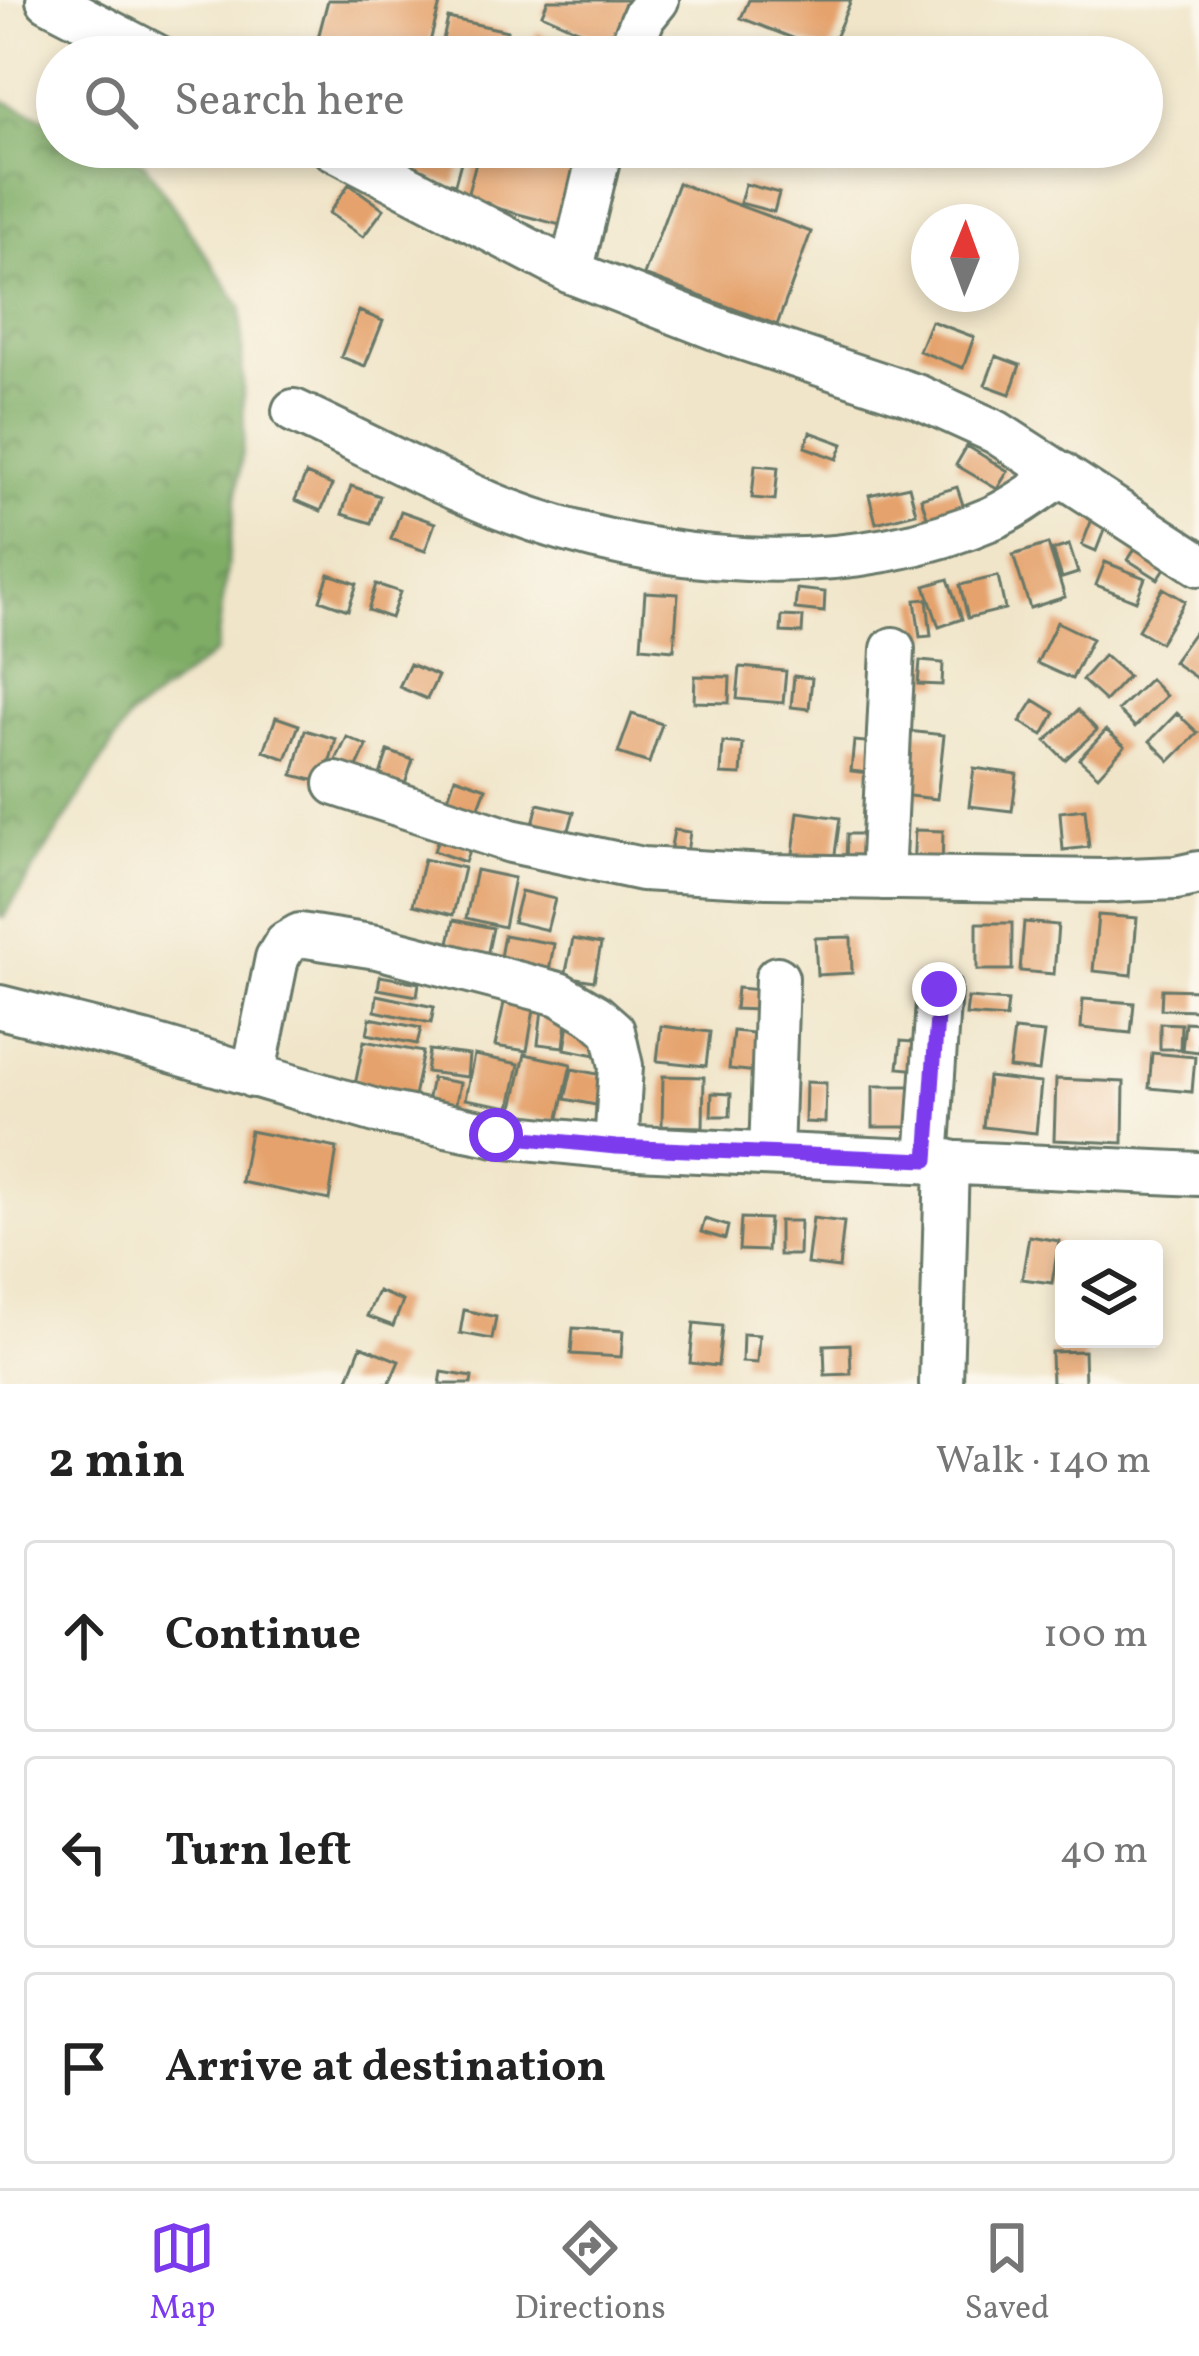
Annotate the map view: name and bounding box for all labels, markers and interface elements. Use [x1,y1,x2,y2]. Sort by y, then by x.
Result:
search box [36,36,1163,168]
icon: search [78,69,144,135]
text: Search here [174,71,405,134]
north arrow [911,204,1019,312]
route end [912,962,966,1016]
route start [469,1108,523,1162]
map controls [1055,1240,1163,1348]
button: layers [1055,1240,1163,1348]
text: 2 min [48,1427,186,1498]
text: Walk · 140 m [936,1435,1151,1489]
icon: ahead [51,1603,117,1669]
text: Continue [165,1605,361,1668]
text: 100 m [1043,1609,1148,1663]
icon: left [51,1819,117,1885]
text: Turn left [165,1821,351,1884]
text: 40 m [1060,1825,1148,1879]
icon: arrive [51,2035,117,2101]
text: Arrive at destination [165,2037,606,2100]
tab: Map [149,2215,216,2333]
tab: Directions [514,2215,666,2333]
tab: Saved [965,2215,1050,2333]

